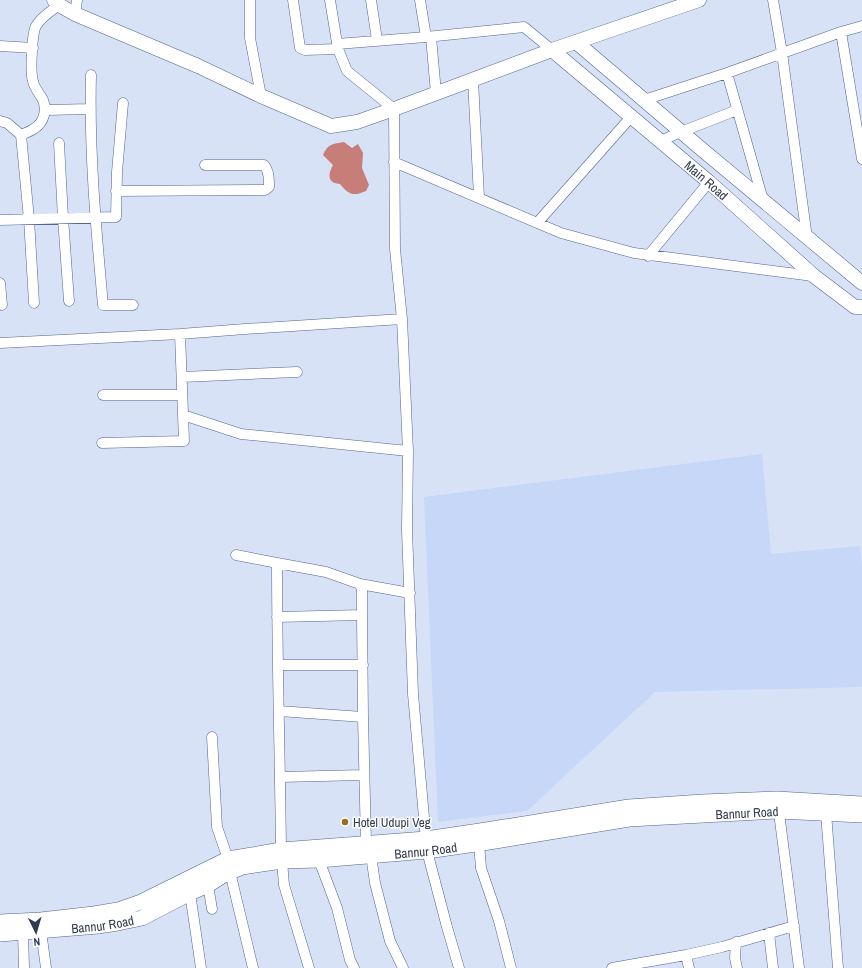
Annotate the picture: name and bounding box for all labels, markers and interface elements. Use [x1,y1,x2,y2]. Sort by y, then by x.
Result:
street label: Main Road [681,157,732,204]
street label: Bannur Road [715,803,779,823]
place label: Hotel Udupi Veg [353,814,431,831]
marker: Hotel Udupi Veg [340,817,350,827]
street label: Bannur Road [394,839,458,863]
north arrow [16,912,56,952]
street label: Bannur Road [71,912,135,937]
text: N [33,935,41,949]

